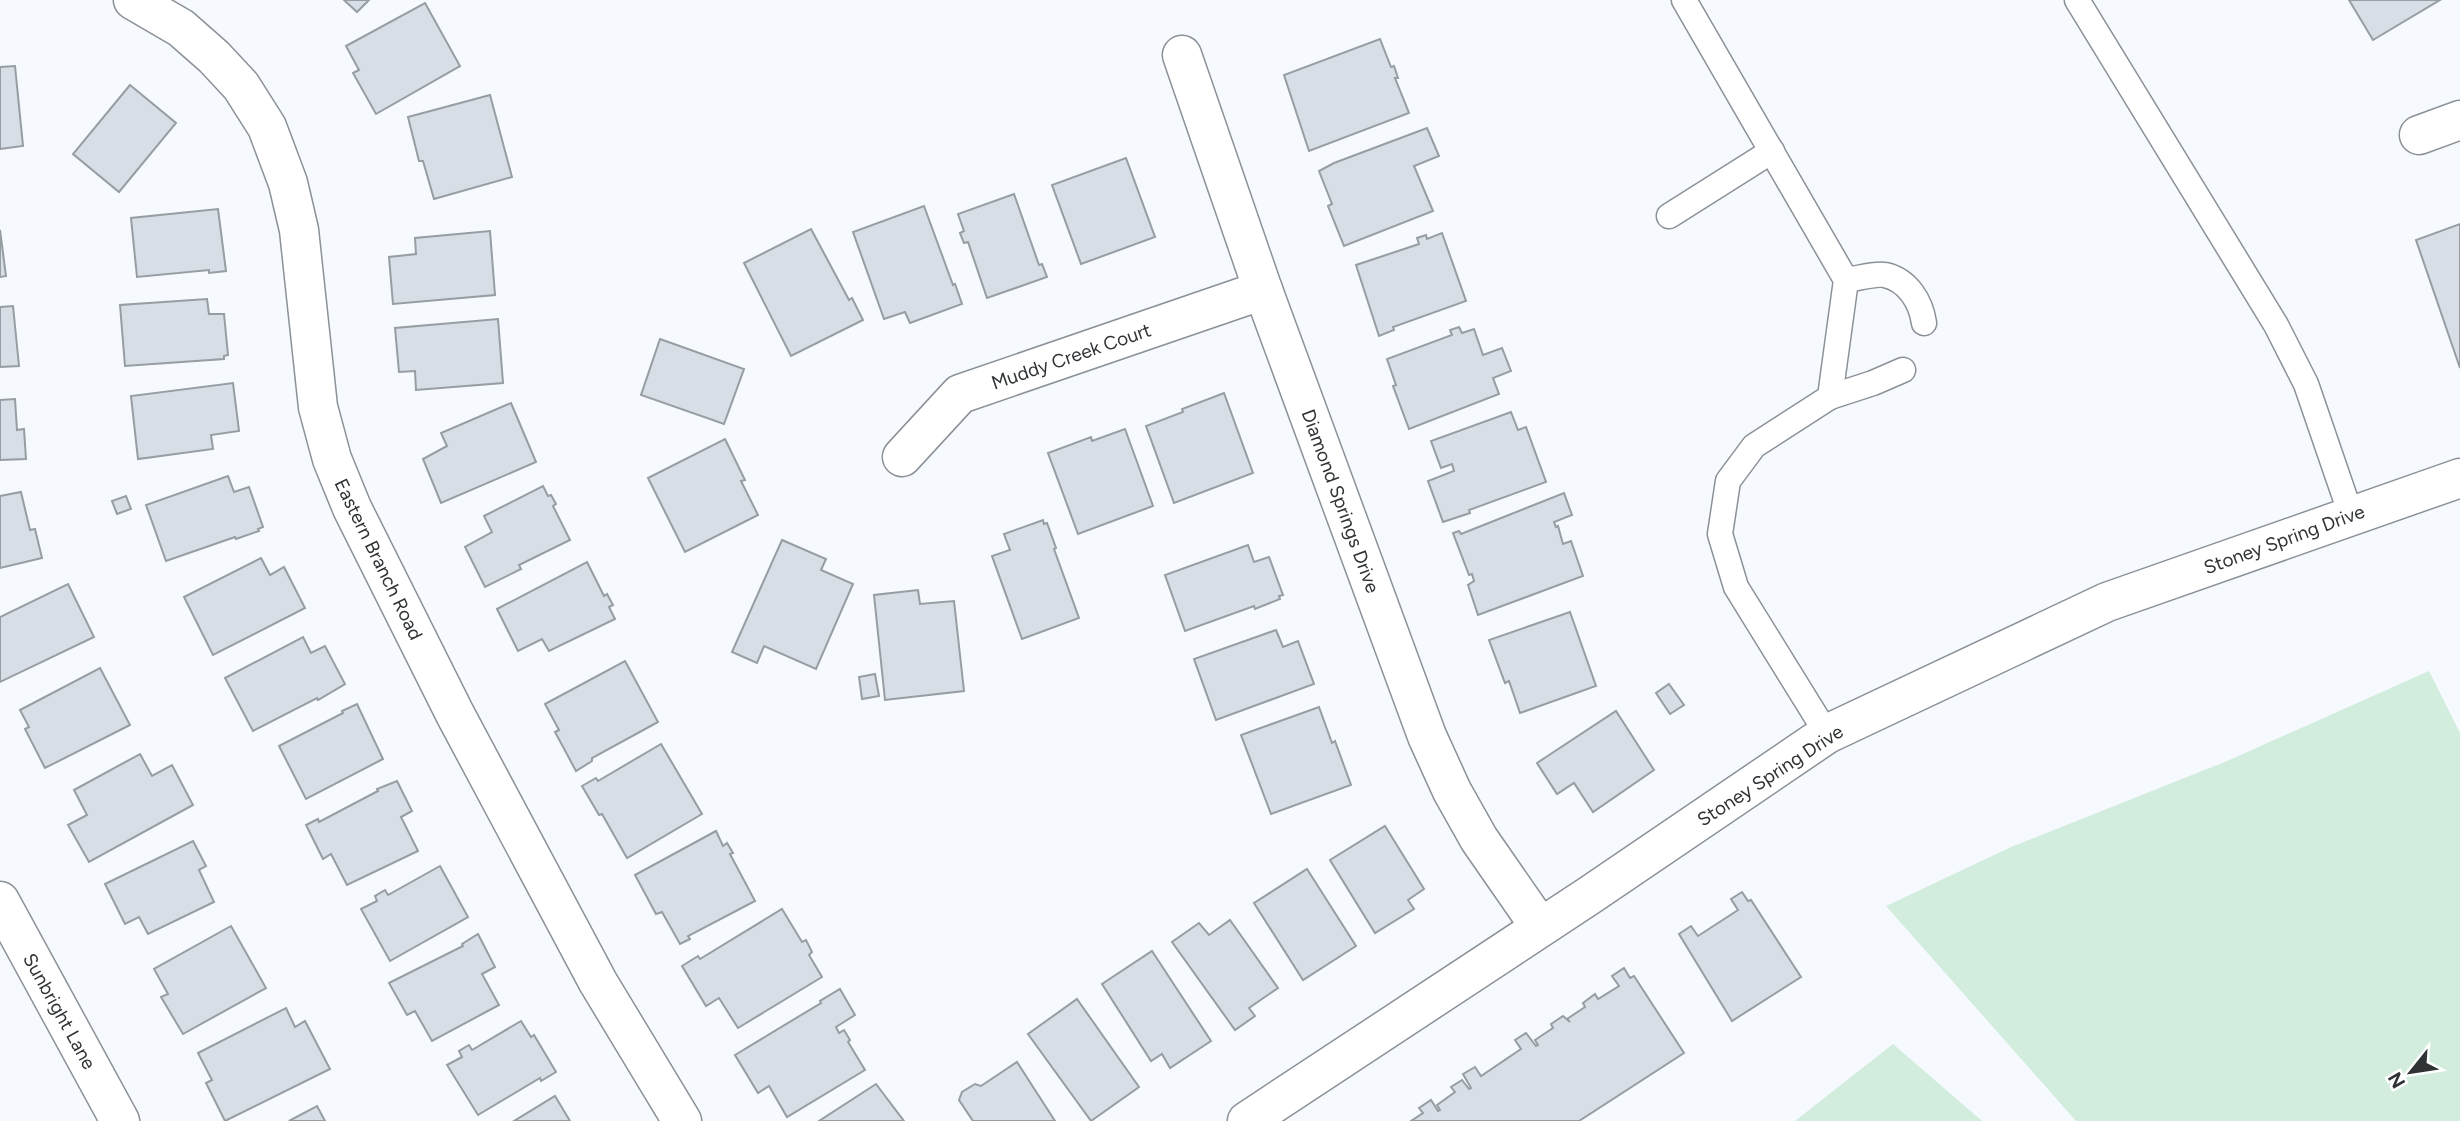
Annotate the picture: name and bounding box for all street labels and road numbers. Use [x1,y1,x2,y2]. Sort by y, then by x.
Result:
street label: Muddy Creek Court [988,318,1154,395]
street label: Diamond Springs Drive [1297,406,1384,596]
street label: Eastern Branch Road [329,475,428,644]
street label: Stoney Spring Drive [2201,500,2368,579]
street label: Stoney Spring Drive [1693,720,1848,831]
street label: Sunbright Lane [18,949,101,1073]

